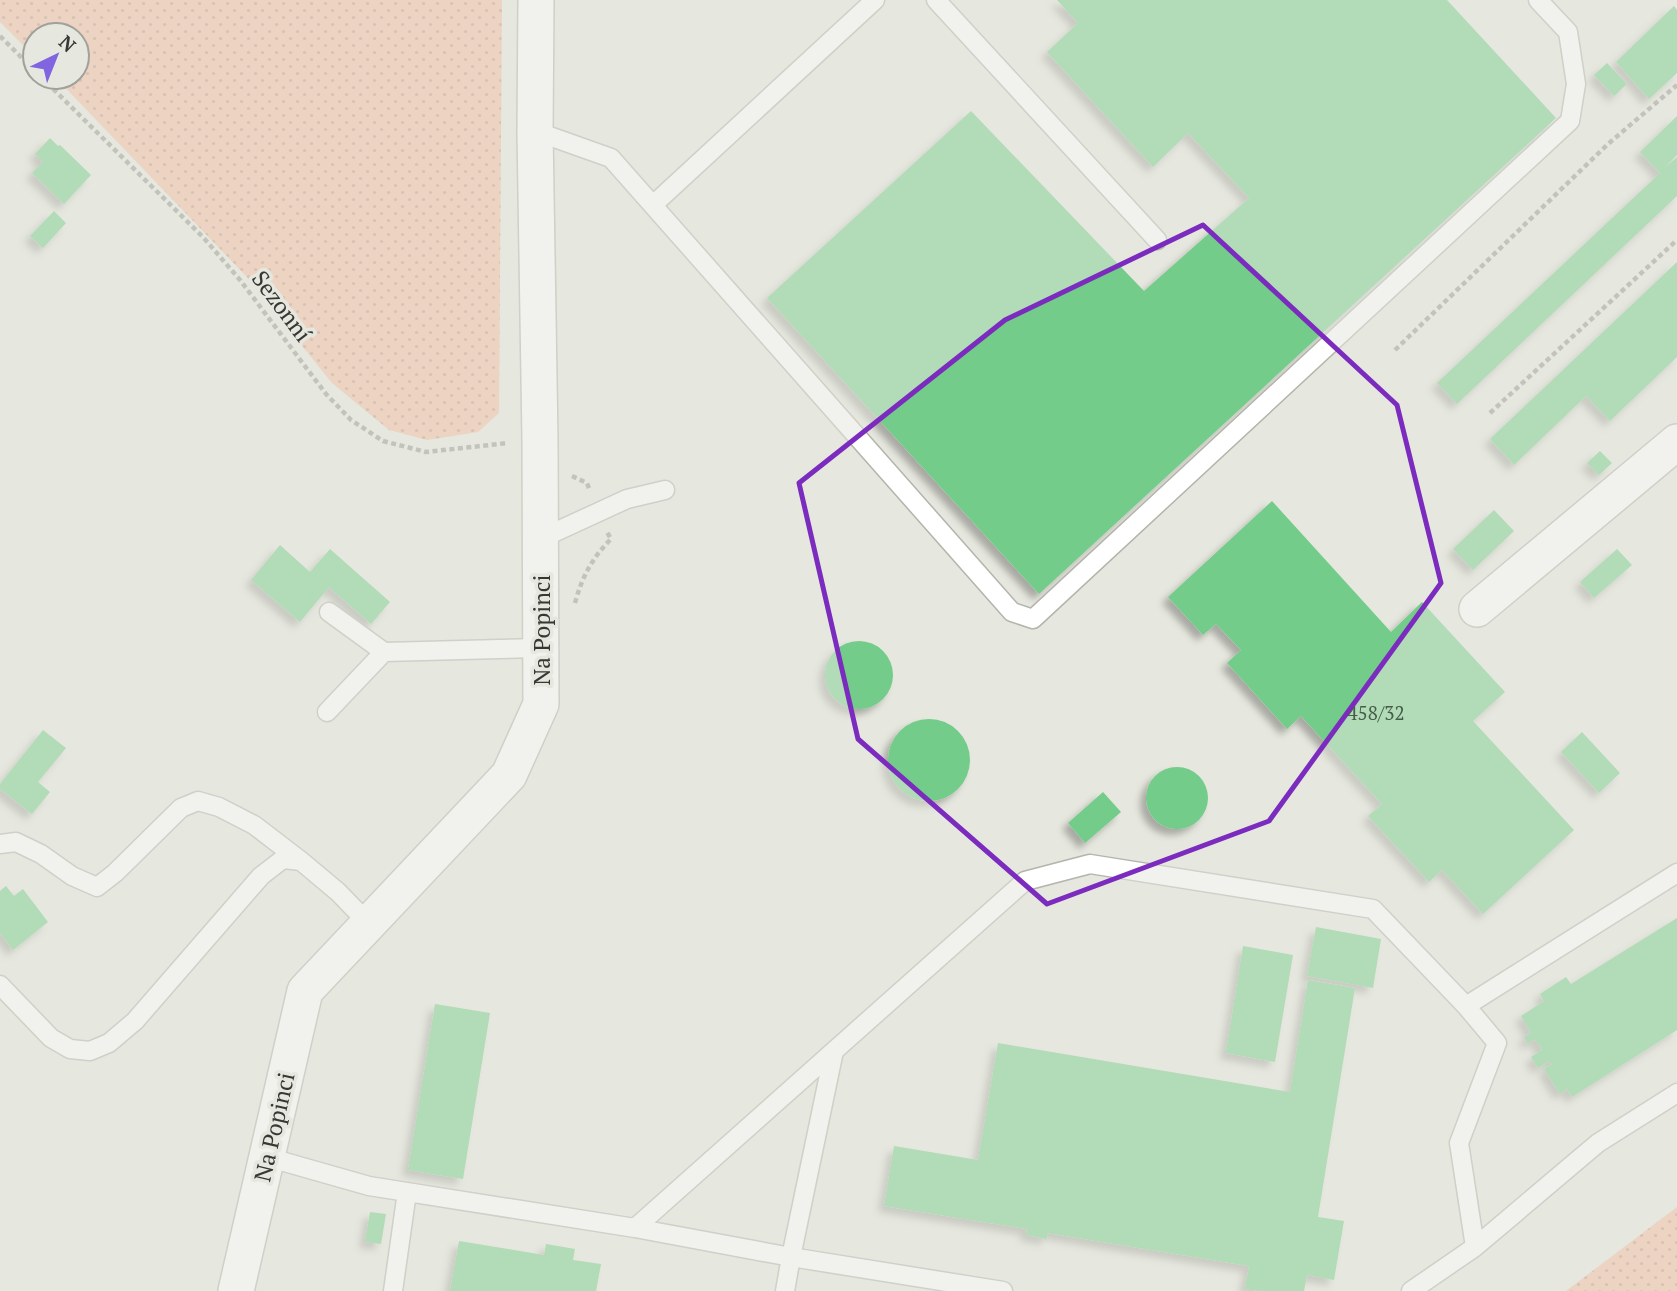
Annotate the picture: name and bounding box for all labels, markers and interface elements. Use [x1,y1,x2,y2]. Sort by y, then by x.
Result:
north arrow [21,21,91,91]
text: N [54,29,82,58]
street label: Sezonní [245,264,319,348]
street label: Na Popinci [526,574,557,686]
house number: 458/32 [1347,700,1405,725]
street label: Na Popinci [246,1069,302,1185]

